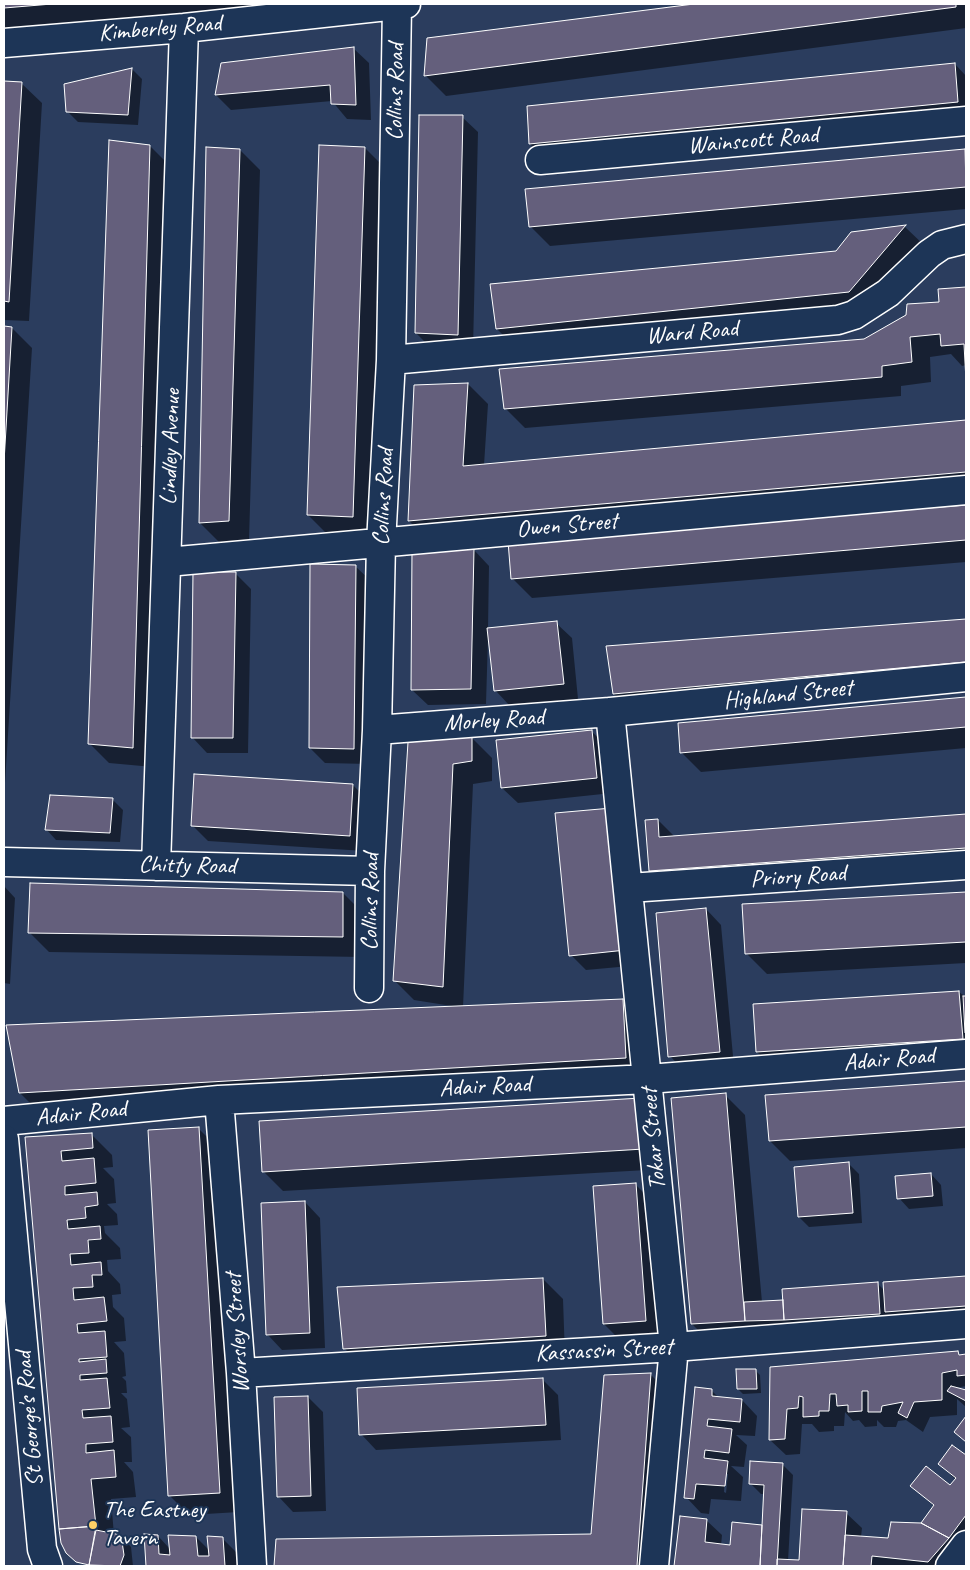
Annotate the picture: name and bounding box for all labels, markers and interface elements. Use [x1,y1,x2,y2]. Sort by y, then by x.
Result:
street label: Kimberley Road [97,9,223,49]
street label: Collins Road [381,43,411,141]
street label: Wainscott Road [687,121,819,161]
street label: Ward Road [645,315,739,351]
street label: Lindley Avenue [155,388,187,506]
street label: Collins Road [367,448,401,546]
street label: Owen Street [515,507,619,545]
street label: Highland Street [722,674,854,716]
street label: Morley Road [443,703,545,739]
street label: Chitty Road [138,851,236,881]
street label: Collins Road [356,853,386,951]
street label: Priory Road [749,859,847,895]
street label: Adair Road [842,1042,936,1078]
street label: Adair Road [439,1070,531,1104]
street label: Tokar Street [635,1087,673,1191]
street label: Adair Road [34,1095,128,1133]
street label: Worsley Street [219,1272,257,1394]
street label: Kassassin Street [535,1333,673,1369]
street label: St George's Road [10,1350,50,1488]
place label: The Eastney Tavern [103,1497,205,1553]
marker: The Eastney Tavern [87,1519,99,1531]

